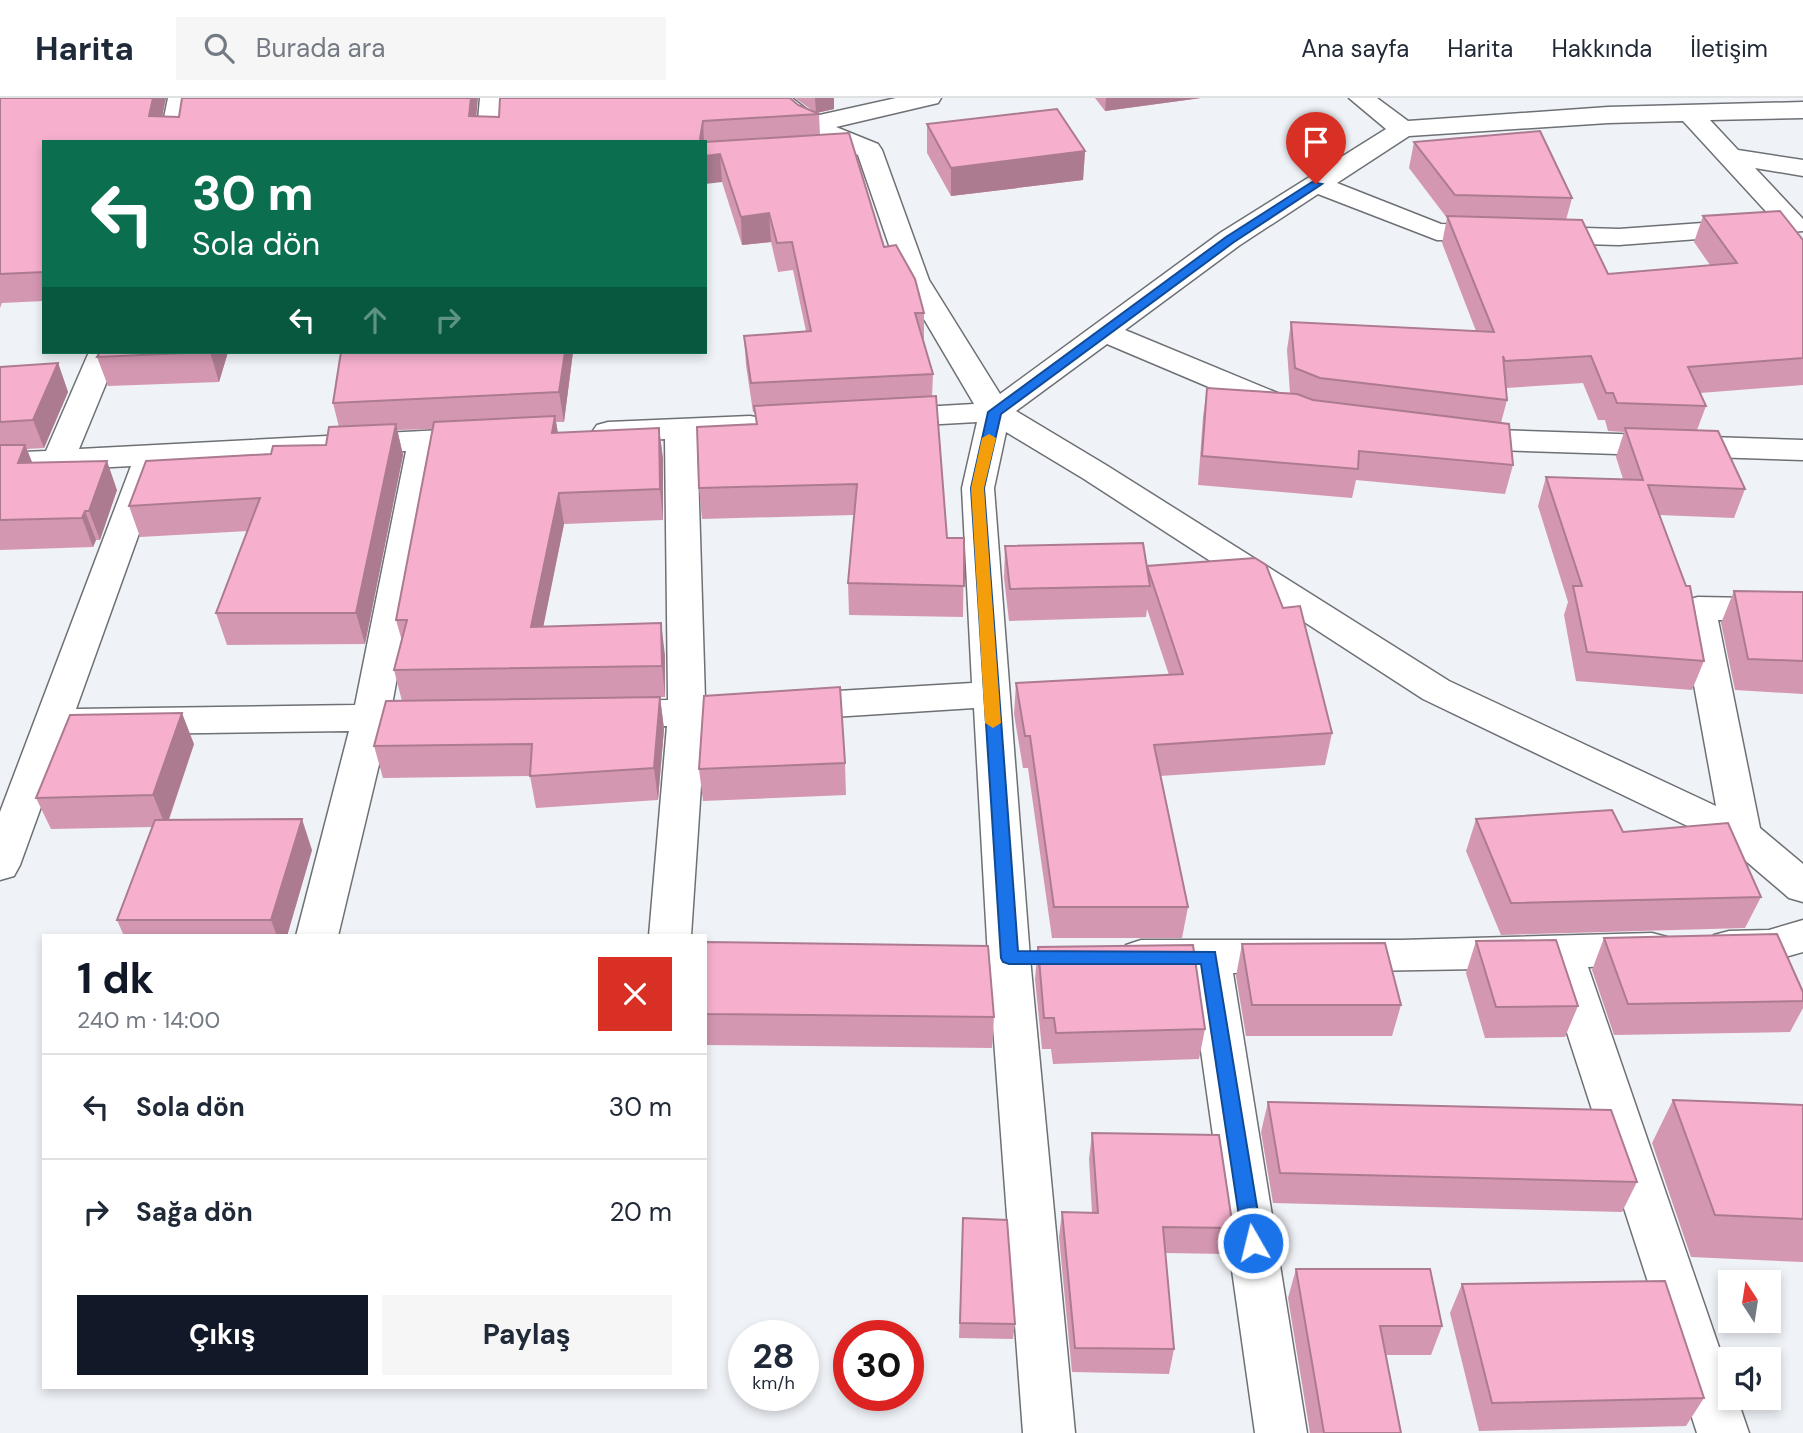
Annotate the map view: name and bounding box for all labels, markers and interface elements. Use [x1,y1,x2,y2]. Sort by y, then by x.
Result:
search box [176,17,666,80]
text: Harita [35,27,134,70]
icon: search [200,29,238,67]
text: Burada ara [256,31,385,65]
text: Ana sayfa [1301,33,1409,64]
text: Harita [1447,33,1513,64]
text: Hakkında [1551,33,1652,64]
text: İletişim [1690,33,1768,64]
pin [1286,112,1346,184]
icon: arrive [1297,123,1335,161]
text: 30 m [192,161,314,225]
icon: left [77,168,168,259]
text: Sola dön [192,223,320,265]
icon: left [283,301,321,339]
icon: ahead [356,301,394,339]
icon: right [429,301,467,339]
text: 1 dk [77,951,154,1006]
button: close [598,957,672,1031]
text: 240 m · 14:00 [77,1005,220,1035]
icon: left [77,1088,115,1126]
text: Sola dön [136,1090,245,1124]
text: 30 m [609,1090,672,1124]
icon: right [77,1193,115,1231]
text: Sağa dön [136,1195,253,1229]
text: 20 m [609,1195,672,1229]
position arrow [1216,1206,1290,1280]
north arrow [1718,1270,1782,1334]
map controls [1718,1270,1781,1410]
button: Çıkış [77,1295,368,1375]
button: Paylaş [382,1295,672,1375]
speed limit sign: 30 [833,1320,924,1411]
text: 28 [752,1333,795,1379]
button: sound [1718,1347,1781,1410]
text: km/h [752,1371,795,1395]

